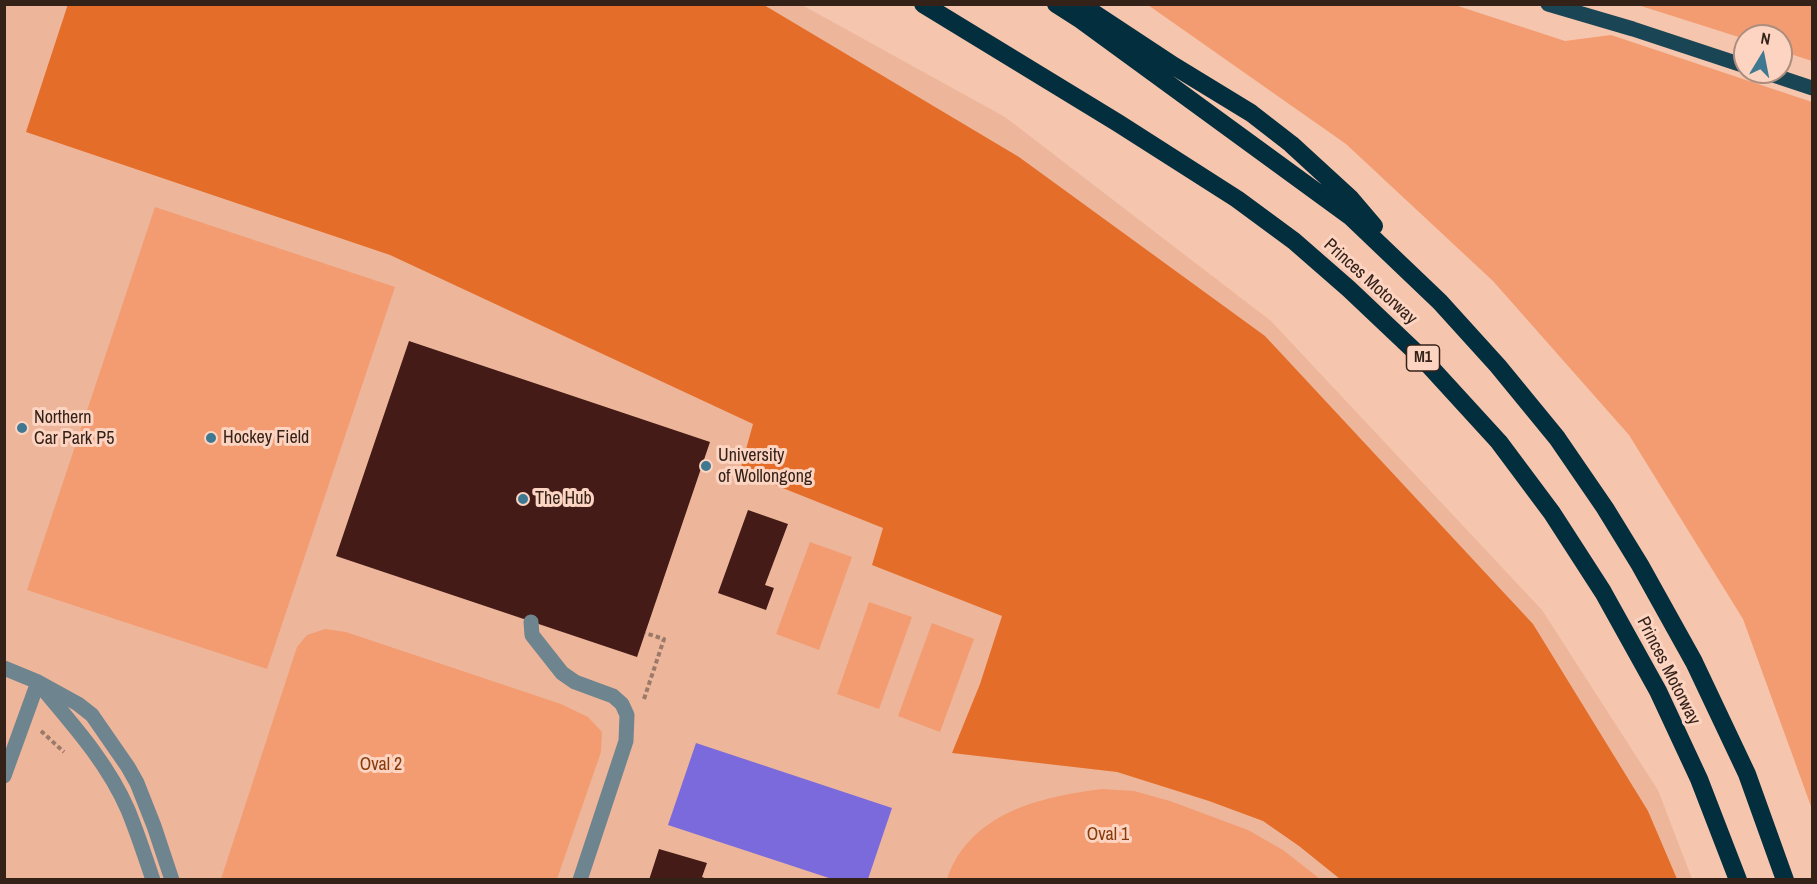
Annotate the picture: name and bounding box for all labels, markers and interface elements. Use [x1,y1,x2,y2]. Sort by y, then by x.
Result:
north arrow [1733,24,1793,84]
text: N [1759,27,1772,50]
street label: Princes Motorway [1319,234,1421,330]
road number: M1 [1406,345,1440,371]
place label: Northern Car Park P5 [34,407,114,450]
marker: Northern Car Park P5 [15,421,29,435]
place label: Hockey Field [223,427,309,449]
marker: Hockey Field [204,431,218,445]
place label: University of Wollongong [718,445,812,488]
marker: University of Wollongong [699,459,713,473]
place label: The Hub [535,488,592,510]
marker: The Hub [516,492,530,506]
street label: Princes Motorway [1632,613,1704,729]
park label: Oval 2 [360,754,402,776]
park label: Oval 1 [1087,824,1129,846]

